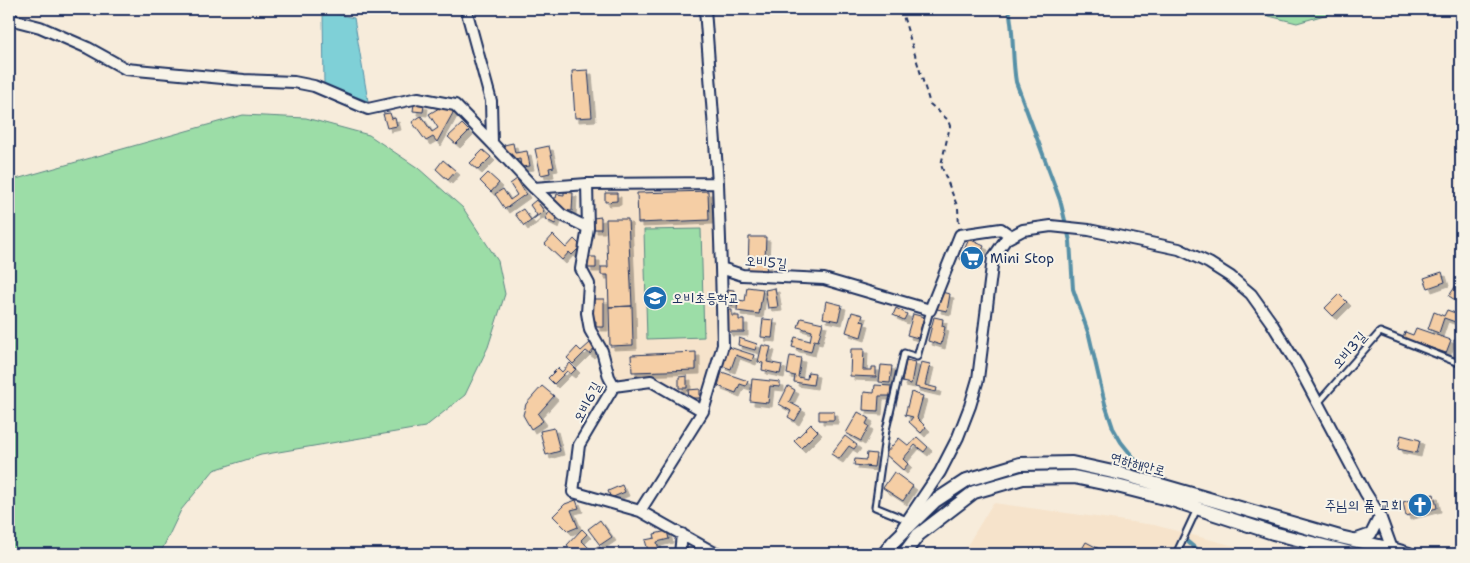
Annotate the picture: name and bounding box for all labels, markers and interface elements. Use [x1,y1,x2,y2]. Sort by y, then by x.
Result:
supermarket icon: Mini Stop [959,245,985,271]
place label: Mini Stop [990,249,1054,267]
street label: 오비5길 [744,251,789,273]
school or university icon: 오비초등학교 [642,285,668,311]
place label: 오비초등학교 [672,289,740,307]
street label: 오비3길 [1328,327,1371,372]
street label: 오비6길 [569,378,606,425]
street label: 연하해안로 [1108,448,1168,480]
church icon: 주님의 품 교회 [1407,492,1433,518]
place label: 주님의 품 교회 [1325,496,1402,514]

